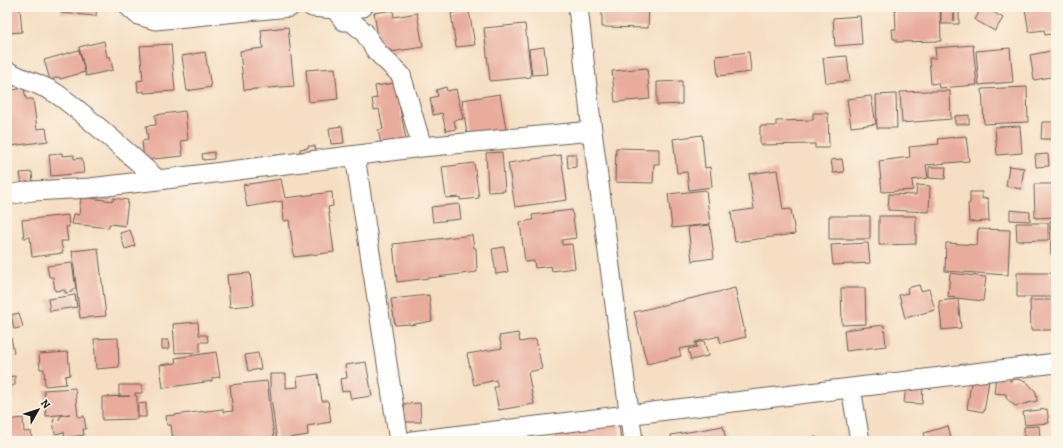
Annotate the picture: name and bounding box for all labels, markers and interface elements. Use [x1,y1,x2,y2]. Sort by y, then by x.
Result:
north arrow [18,390,58,430]
text: N [37,396,54,412]

